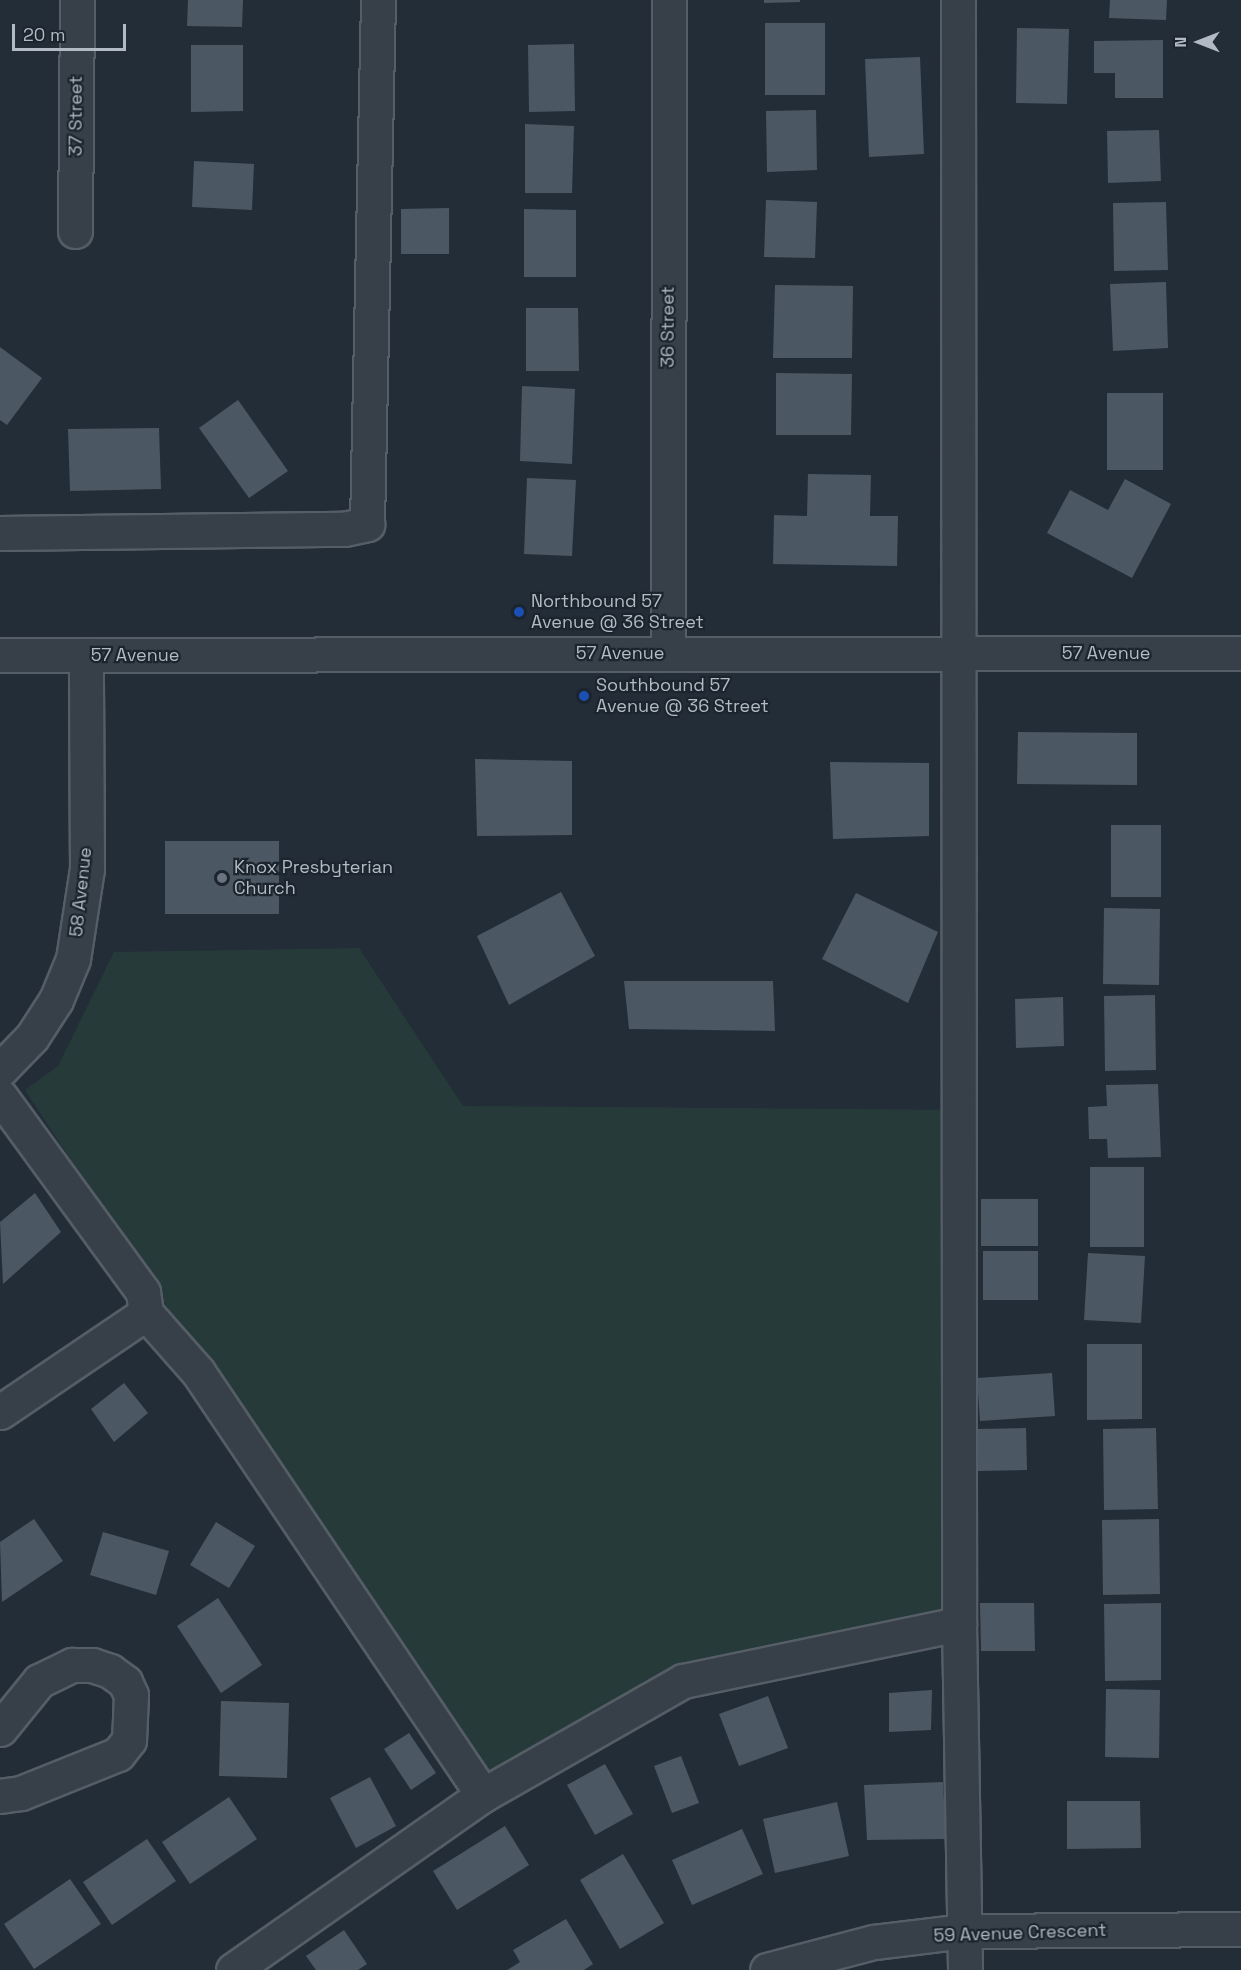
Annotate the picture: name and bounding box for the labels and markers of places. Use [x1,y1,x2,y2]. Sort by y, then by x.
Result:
place label: Northbound 57 Avenue @ 36 Street [531,591,704,634]
marker: Northbound 57 Avenue @ 36 Street [512,605,526,619]
place label: Southbound 57 Avenue @ 36 Street [596,675,769,718]
marker: Southbound 57 Avenue @ 36 Street [577,689,591,703]
place label: Knox Presbyterian Church [234,857,393,900]
marker: Knox Presbyterian Church [215,871,229,885]

